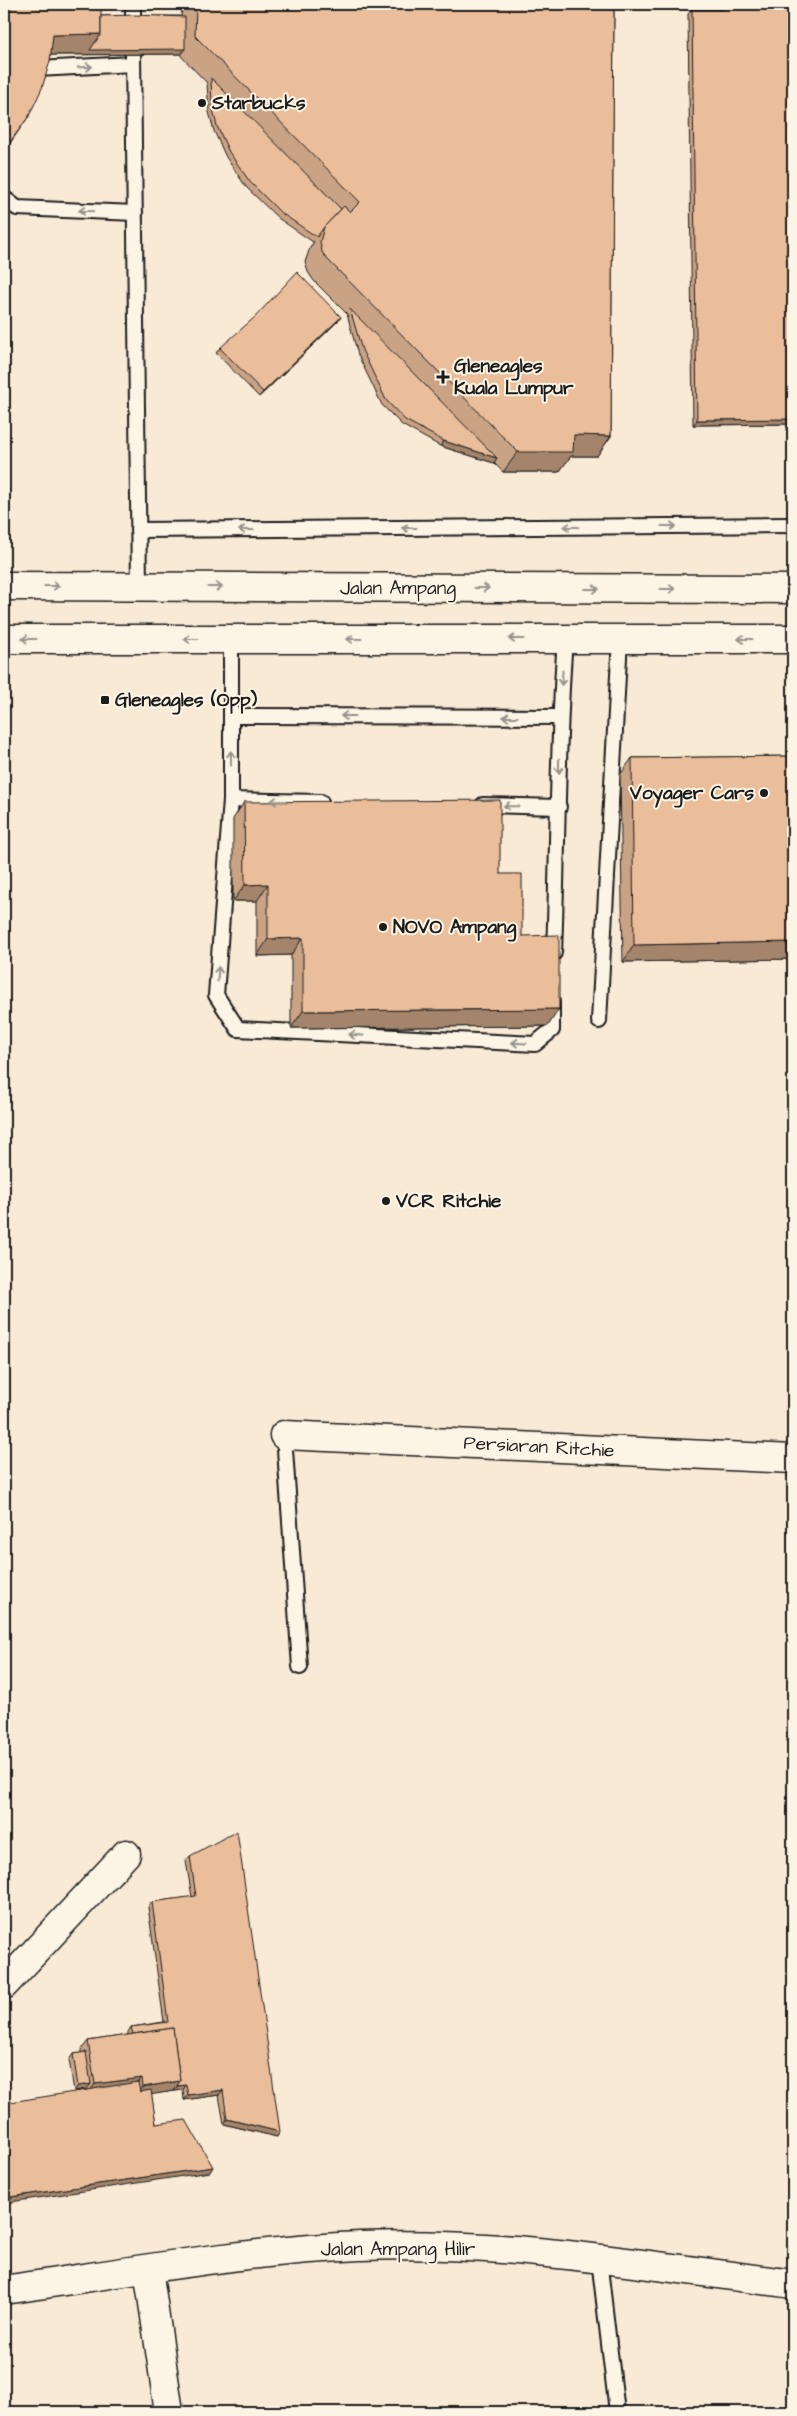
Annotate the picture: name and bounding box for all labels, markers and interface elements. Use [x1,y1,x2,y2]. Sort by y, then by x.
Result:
one-way arrow [77,62,93,71]
place label: Starbucks [211,90,306,117]
marker: Starbucks [196,97,208,109]
one-way arrow [78,206,94,216]
place label: Gleneagles Kuala Lumpur [454,353,574,402]
marker: Gleneagles Kuala Lumpur [436,370,450,384]
one-way arrow [660,521,676,531]
one-way arrow [563,522,580,532]
one-way arrow [401,523,417,533]
one-way arrow [238,525,254,535]
street label: Jalan Ampang [340,575,456,603]
one-way arrow [44,581,60,591]
one-way arrow [206,582,223,592]
one-way arrow [474,583,490,593]
one-way arrow [584,584,600,594]
one-way arrow [660,584,676,594]
one-way arrow [21,634,37,644]
one-way arrow [183,634,200,644]
one-way arrow [346,634,362,644]
one-way arrow [508,634,524,644]
one-way arrow [737,634,753,644]
one-way arrow [557,670,567,686]
place label: Gleneagles (Opp) [115,687,258,715]
marker: Gleneagles (Opp) [99,694,111,706]
one-way arrow [340,712,356,721]
one-way arrow [503,712,519,722]
one-way arrow [226,751,236,767]
one-way arrow [554,757,564,773]
place label: Voyager Cars [629,780,754,808]
marker: Voyager Cars [758,787,770,799]
one-way arrow [270,796,286,806]
one-way arrow [503,801,519,811]
place label: NOVO Ampang [393,914,517,942]
marker: NOVO Ampang [377,921,389,933]
one-way arrow [213,967,223,983]
one-way arrow [348,1031,364,1040]
one-way arrow [511,1039,527,1048]
place label: VCR Ritchie [395,1188,502,1215]
marker: VCR Ritchie [380,1195,392,1207]
street label: Persiaran Ritchie [463,1430,615,1464]
street label: Jalan Ampang Hilir [321,2236,476,2264]

